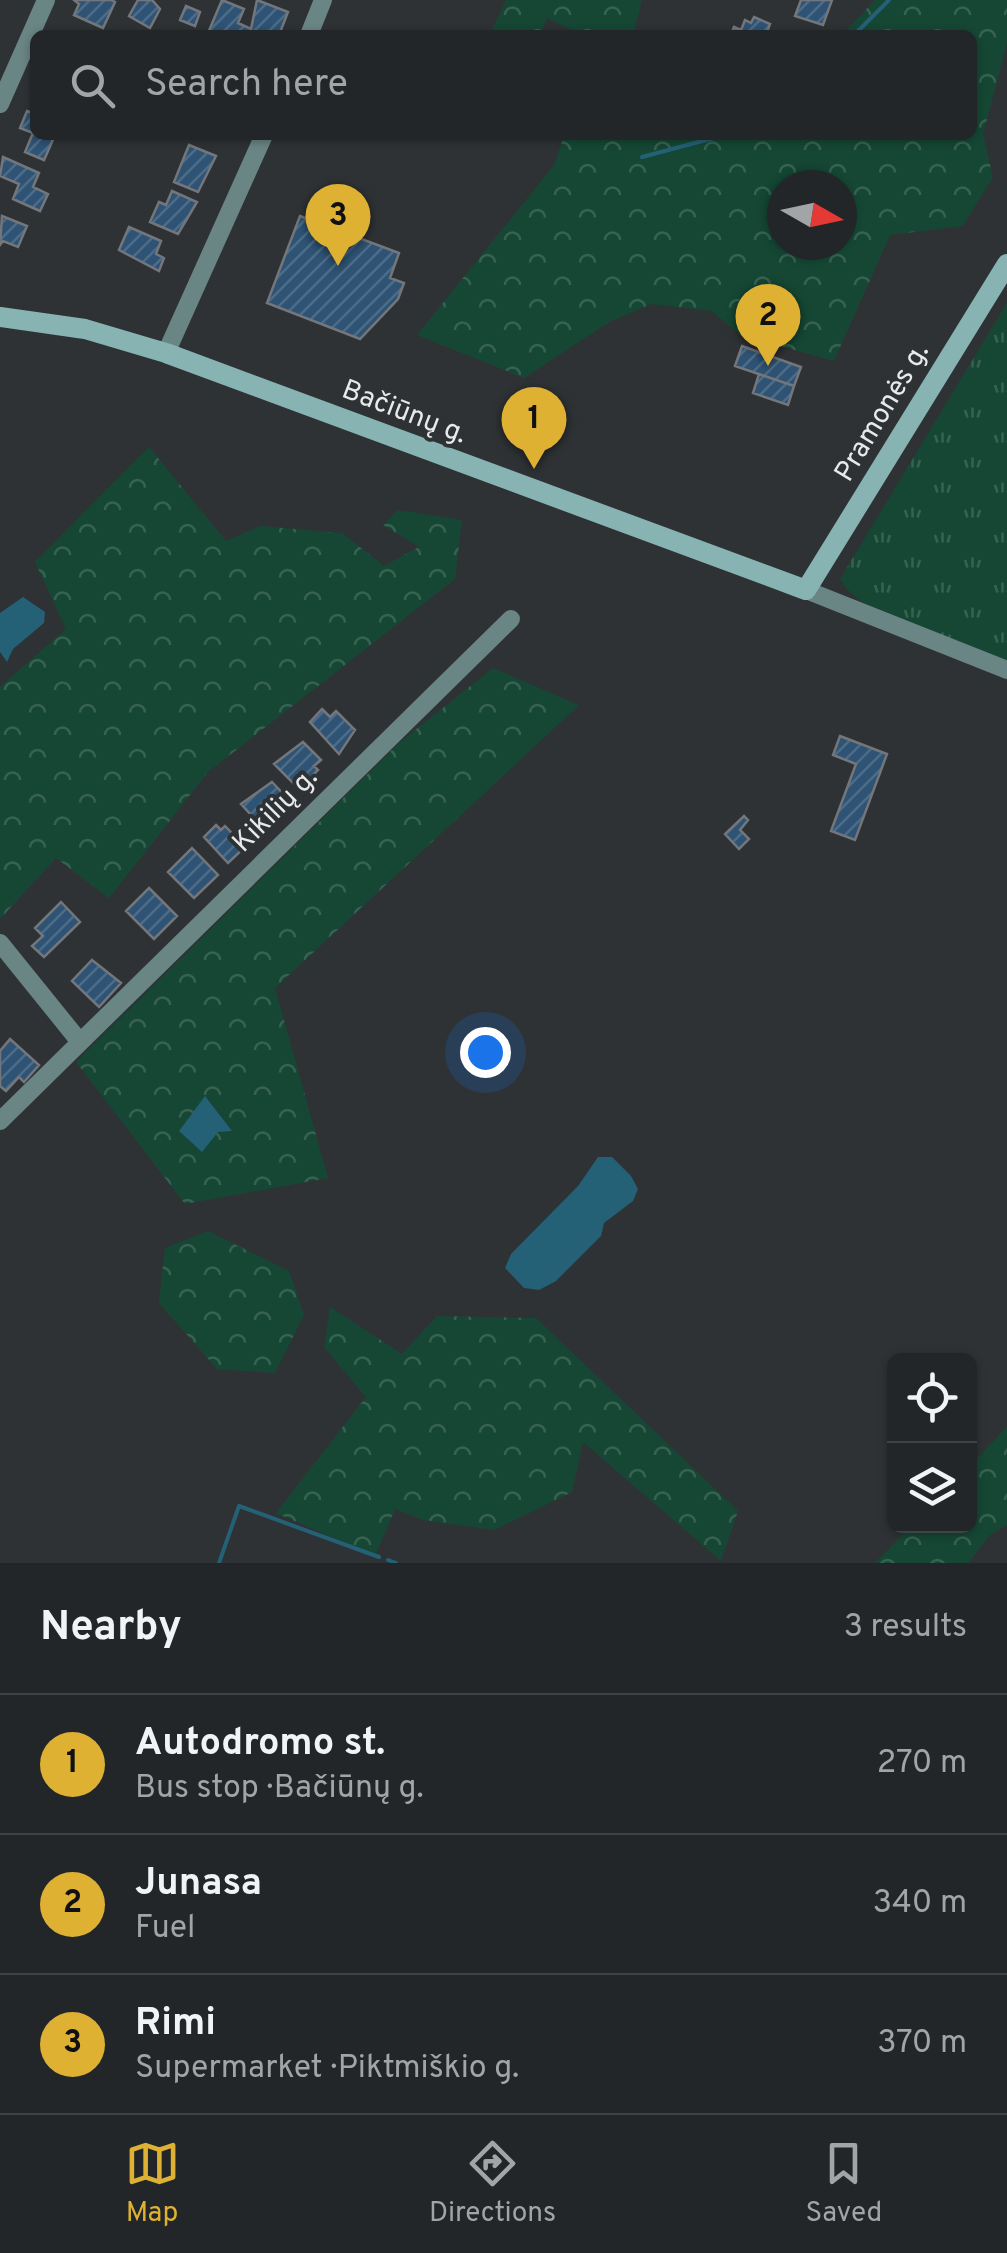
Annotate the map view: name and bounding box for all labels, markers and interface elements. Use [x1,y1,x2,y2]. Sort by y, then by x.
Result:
search box [30,30,977,140]
icon: search [65,58,120,113]
text: Search here [145,61,348,110]
north arrow [767,170,857,260]
pin: 3 [306,184,370,266]
pin: 2 [736,284,800,366]
street label: Pramonės g. [828,337,938,489]
street label: Bačiūnų g. [336,373,472,453]
pin: 1 [502,386,566,469]
street label: Kikilių g. [226,761,326,861]
your location [460,1027,511,1078]
map controls [887,1353,977,1533]
button: locate [887,1353,977,1443]
button: layers [887,1443,977,1533]
text: Nearby [40,1602,182,1655]
text: 3 results [844,1608,967,1648]
text: Autodromo st. [135,1720,385,1769]
text: 1 [66,1744,79,1784]
text: 270 m [877,1744,967,1784]
text: Bus stop · Bačiūnų g. [135,1769,424,1809]
text: Junasa [135,1860,262,1909]
text: 2 [63,1884,82,1924]
text: 340 m [873,1884,967,1924]
text: Fuel [135,1909,195,1949]
text: Rimi [135,2000,216,2049]
text: 3 [63,2024,82,2064]
text: 370 m [877,2024,967,2064]
text: Supermarket · Piktmiškio g. [135,2049,519,2089]
tab: Map [125,2136,180,2232]
tab: Directions [429,2136,556,2232]
tab: Saved [805,2136,882,2232]

